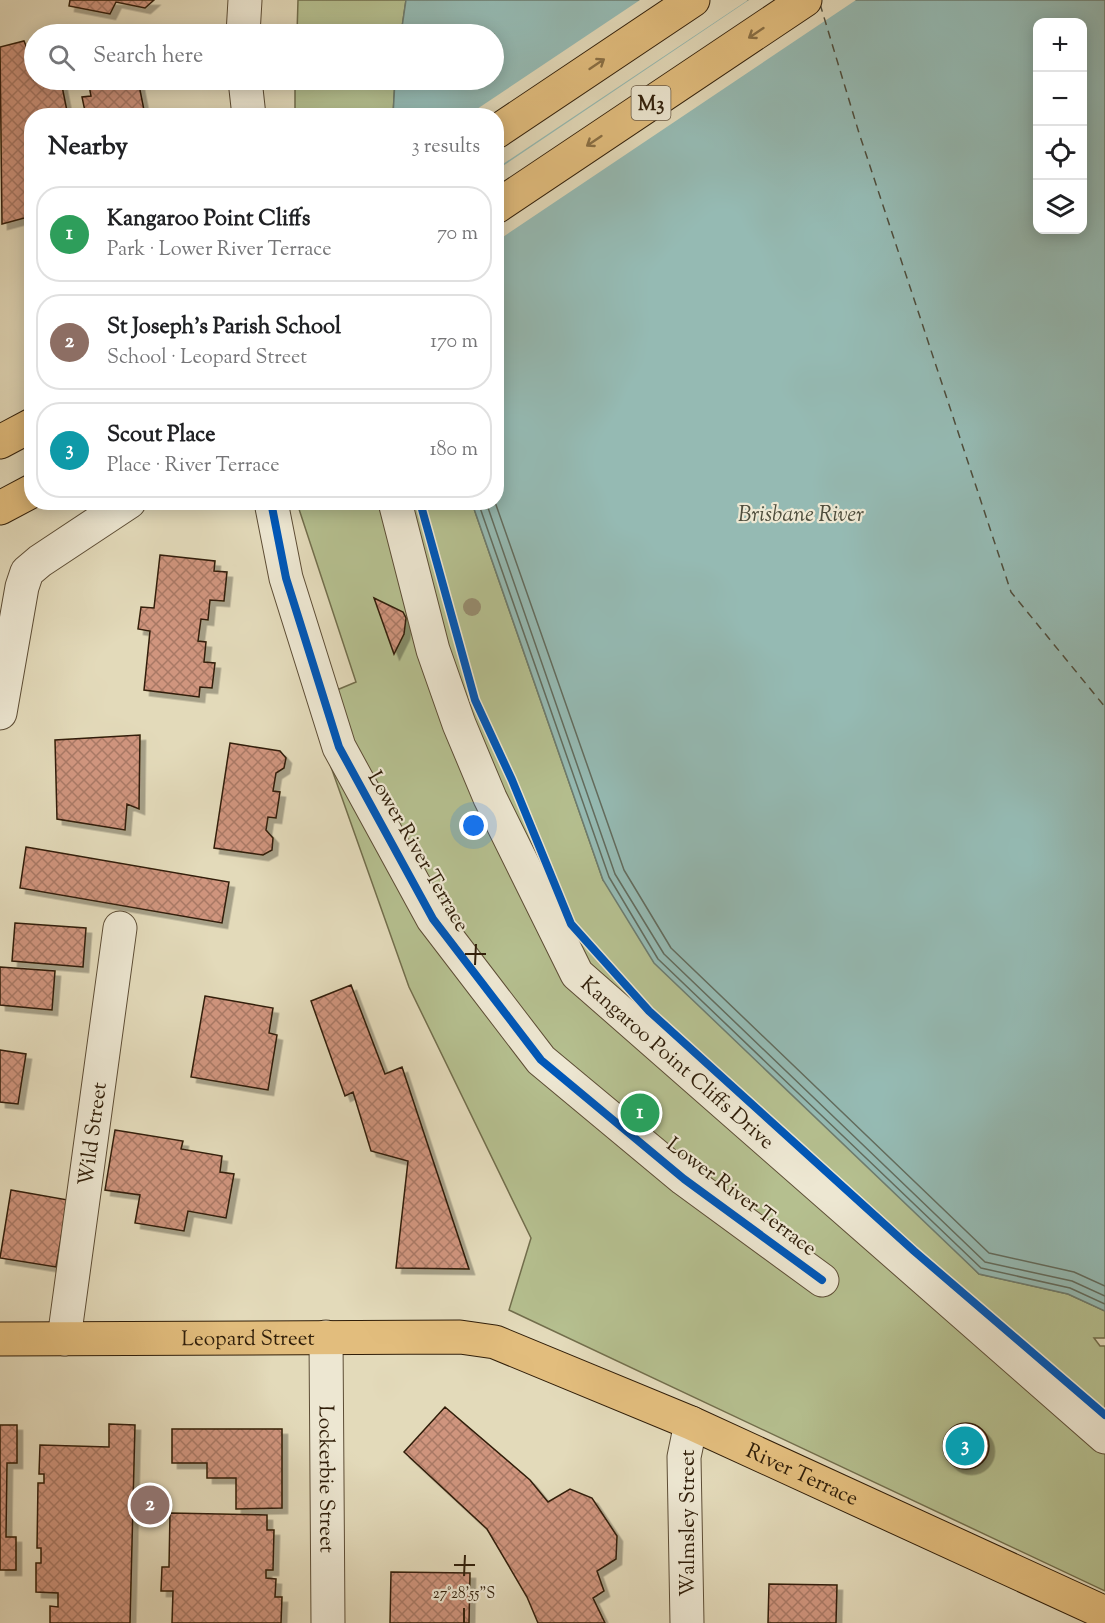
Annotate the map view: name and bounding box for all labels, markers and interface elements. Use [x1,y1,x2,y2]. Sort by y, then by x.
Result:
map controls [1033,18,1087,234]
button: + [1033,18,1087,72]
search box [24,24,504,90]
one-way arrow [748,27,765,39]
icon: search [45,41,78,74]
text: Search here [93,41,203,73]
one-way arrow [589,58,605,70]
button: − [1033,72,1087,126]
road number: M3 [632,86,670,120]
button: locate [1033,126,1087,180]
text: Nearby [48,129,128,166]
text: 3 results [411,133,480,162]
one-way arrow [586,135,603,147]
button: layers [1033,180,1087,234]
text: Kangaroo Point Cliffs [107,204,310,236]
text: 1 [66,220,73,249]
text: 70 m [437,220,478,249]
text: Park · Lower River Terrace [107,236,332,265]
text: St Joseph's Parish School [107,312,341,344]
text: 2 [65,328,74,357]
text: 170 m [430,328,478,357]
text: School · Leopard Street [107,344,307,373]
text: Scout Place [107,420,216,452]
text: 3 [65,436,74,465]
text: 180 m [430,436,478,465]
text: Place · River Terrace [107,452,280,481]
water label: Brisbane River [738,500,864,532]
street label: Lower River Terrace [359,766,476,938]
your location [459,811,488,840]
street label: Kangaroo Point Cliffs Drive [573,971,780,1157]
street label: Wild Street [72,1080,116,1188]
pin: 1 [620,1090,660,1136]
street label: Lower River Terrace [659,1131,822,1264]
street label: Leopard Street [181,1325,315,1355]
street label: Lockerbie Street [309,1405,341,1553]
pin: 3 [946,1424,984,1468]
street label: River Terrace [740,1437,863,1515]
street label: Walmsley Street [674,1449,704,1597]
pin: 2 [130,1482,170,1528]
text: 27°28'55"S [433,1584,495,1605]

